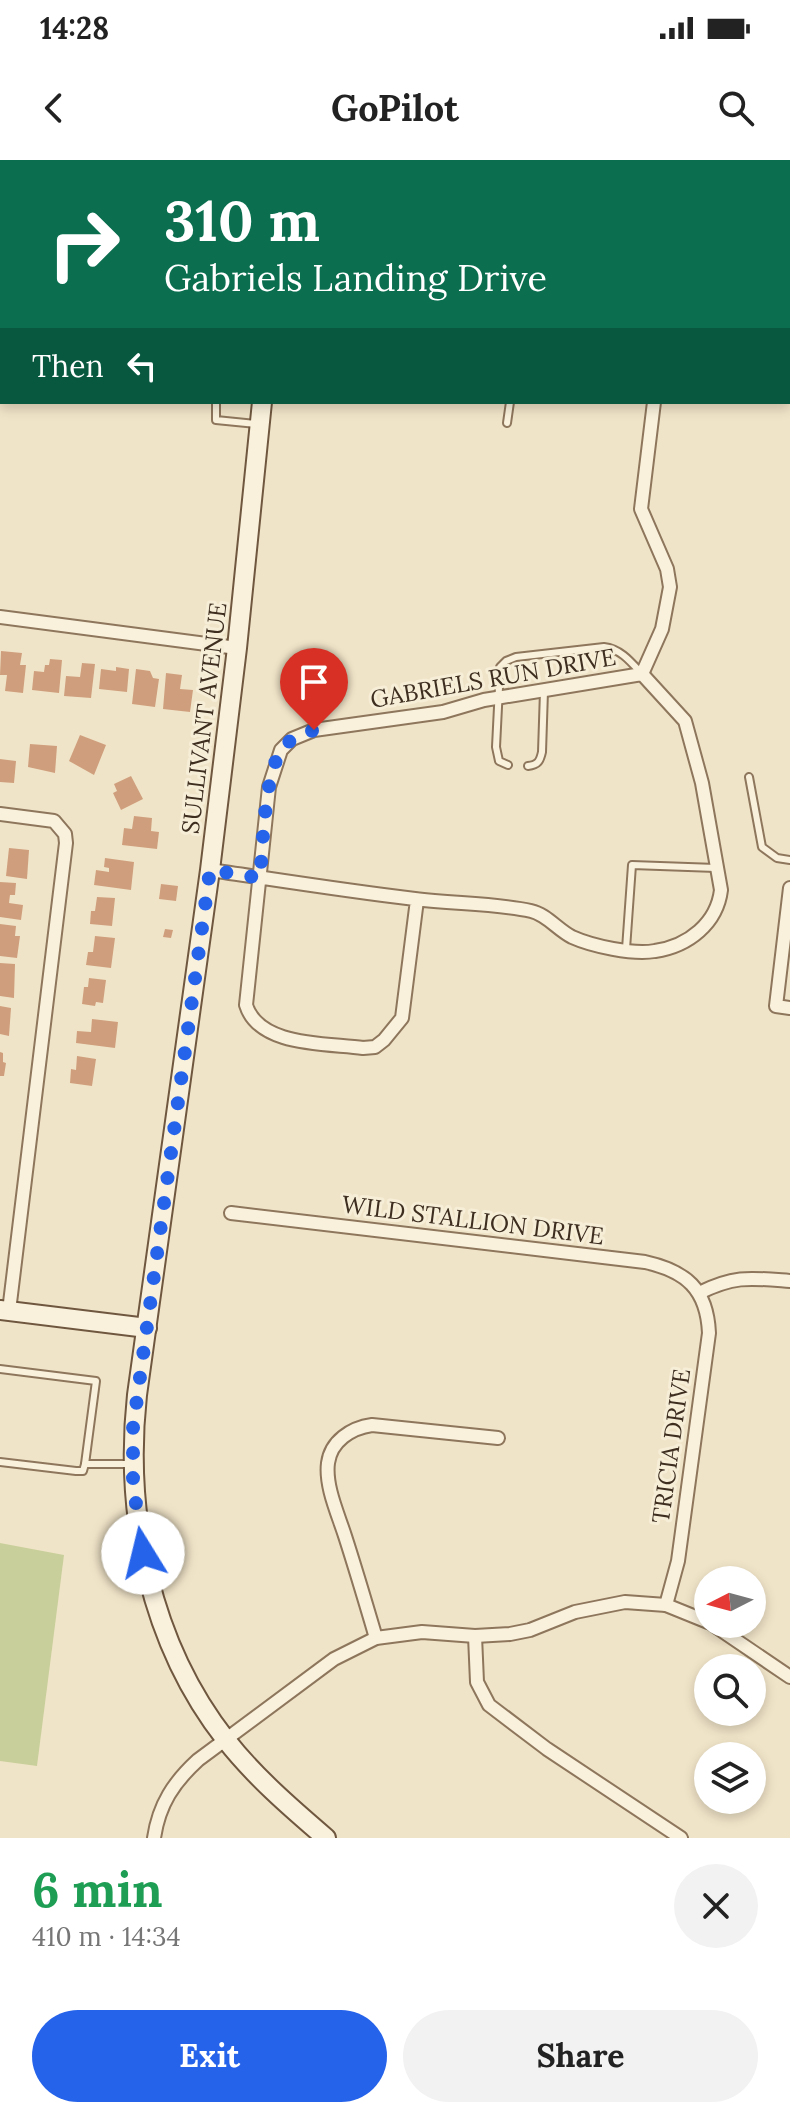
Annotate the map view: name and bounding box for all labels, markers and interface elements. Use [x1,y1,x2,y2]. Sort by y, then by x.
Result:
text: 14:28 [40,9,109,47]
text: GoPilot [331,85,459,131]
icon: back [32,86,76,130]
icon: search [714,86,758,130]
text: 310 m [164,185,320,256]
icon: right [32,192,136,296]
text: Gabriels Landing Drive [164,255,547,301]
icon: left [120,344,164,388]
text: Then [32,347,104,385]
street label: SULLIVANT AVENUE [174,600,234,836]
street label: GABRIELS RUN DRIVE [368,641,618,715]
pin [280,648,348,730]
icon: arrive [292,660,336,704]
street label: WILD STALLION DRIVE [340,1189,606,1251]
street label: TRICIA DRIVE [645,1367,697,1525]
position arrow [101,1511,185,1595]
north arrow [694,1566,766,1638]
map controls [694,1566,766,1814]
button: search [694,1654,766,1726]
button: layers [694,1742,766,1814]
text: 6 min [32,1859,163,1920]
button: close [674,1864,758,1948]
text: 410 m · 14:34 [32,1920,181,1953]
button: Exit [32,2010,387,2102]
button: Share [403,2010,758,2102]

